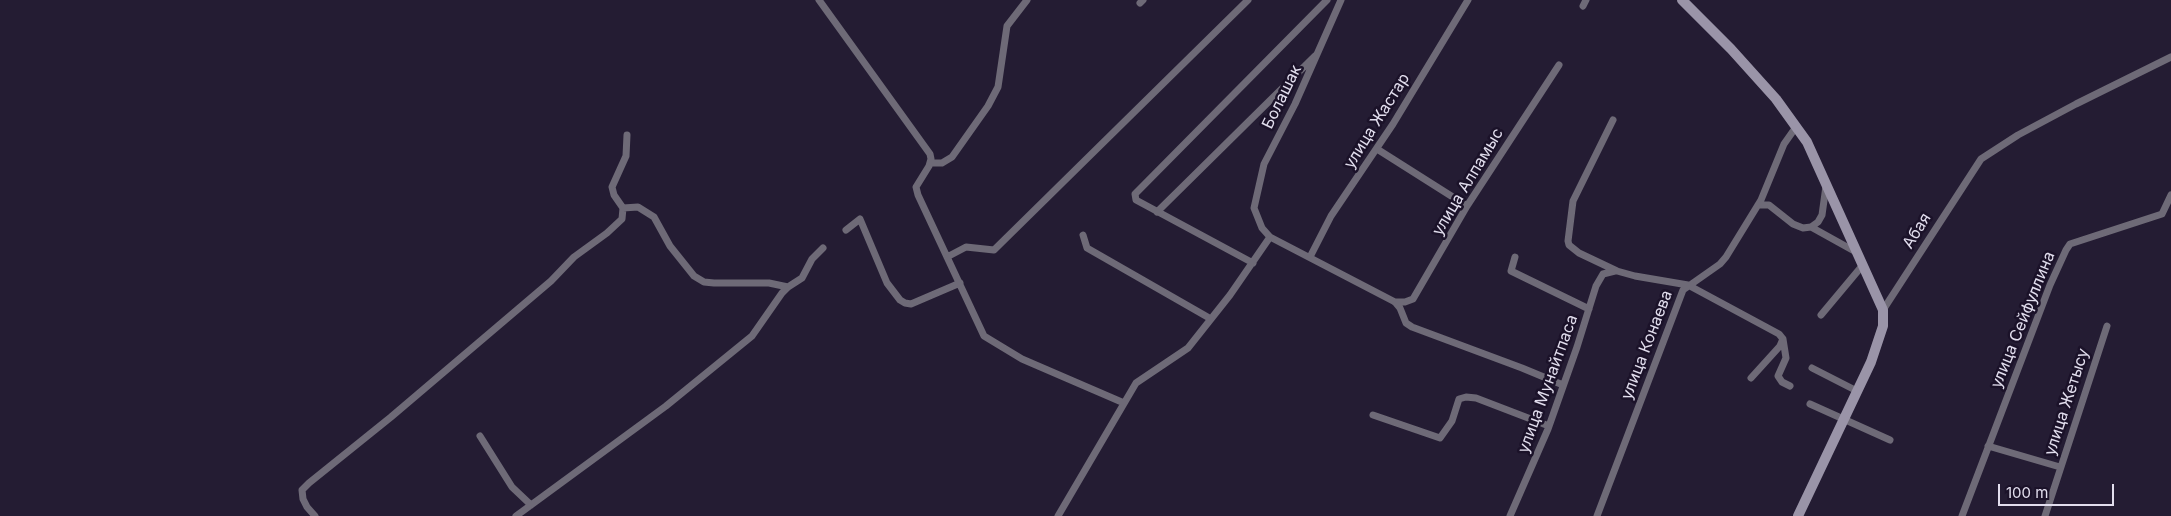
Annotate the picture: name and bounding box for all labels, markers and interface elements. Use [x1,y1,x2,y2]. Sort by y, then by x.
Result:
street label: Болашак [1258,62,1306,132]
street label: улица Жастар [1340,70,1414,172]
street label: улица Алпамыс [1428,125,1508,239]
street label: Абая [1899,210,1935,252]
street label: улица Сейфуллина [1987,249,2059,391]
street label: улица Конаева [1617,288,1677,402]
street label: улица Мунайтпаса [1514,312,1582,456]
street label: улица Жетысу [2041,346,2093,458]
scale bar [2001,474,2117,506]
text: 100 m [2006,483,2048,502]

